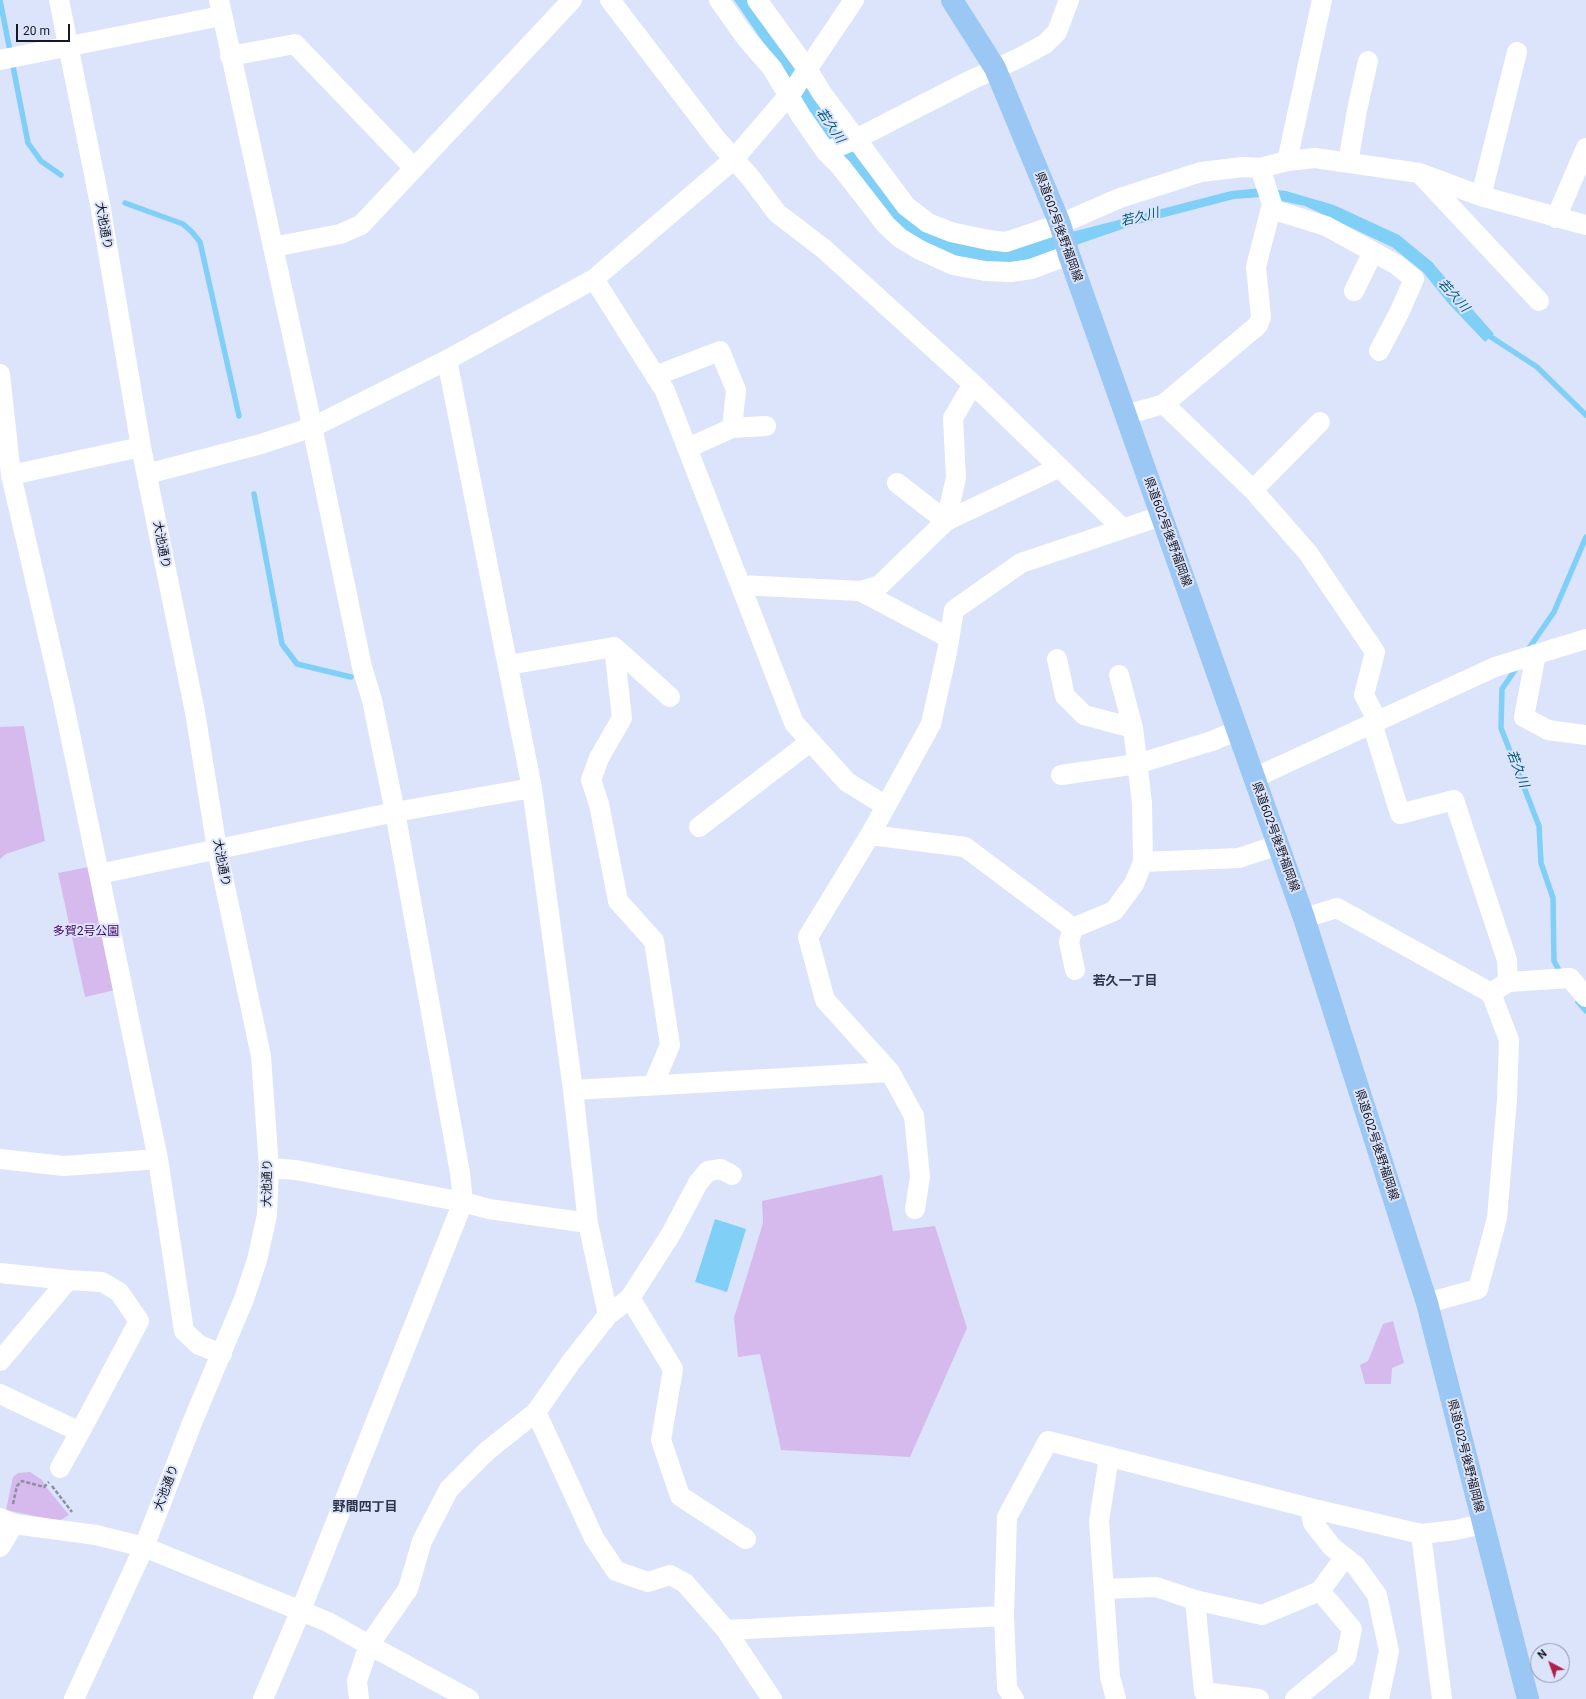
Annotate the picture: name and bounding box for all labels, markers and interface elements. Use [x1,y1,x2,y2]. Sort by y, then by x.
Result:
scale bar [18,16,72,42]
text: 20 m [23,24,50,38]
water label: 若久川 [812,106,848,146]
street label: 県道602号後野福岡線 [1031,170,1085,284]
street label: 大池通り [92,201,114,251]
water label: 若久川 [1119,206,1161,230]
water label: 若久川 [1434,276,1472,316]
street label: 県道602号後野福岡線 [1140,475,1194,589]
street label: 大池通り [149,520,173,570]
water label: 若久川 [1503,748,1531,790]
street label: 県道602号後野福岡線 [1248,780,1302,894]
street label: 大池通り [209,838,233,888]
park label: 多賀2号公園 [53,925,119,939]
district label: 若久一丁目 [1093,974,1157,990]
street label: 県道602号後野福岡線 [1351,1088,1401,1202]
street label: 大池通り [260,1159,276,1207]
street label: 県道602号後野福岡線 [1444,1398,1486,1514]
street label: 大池通り [152,1463,182,1513]
district label: 野間四丁目 [333,1500,397,1516]
north arrow [1530,1643,1570,1683]
text: N [1535,1647,1550,1662]

